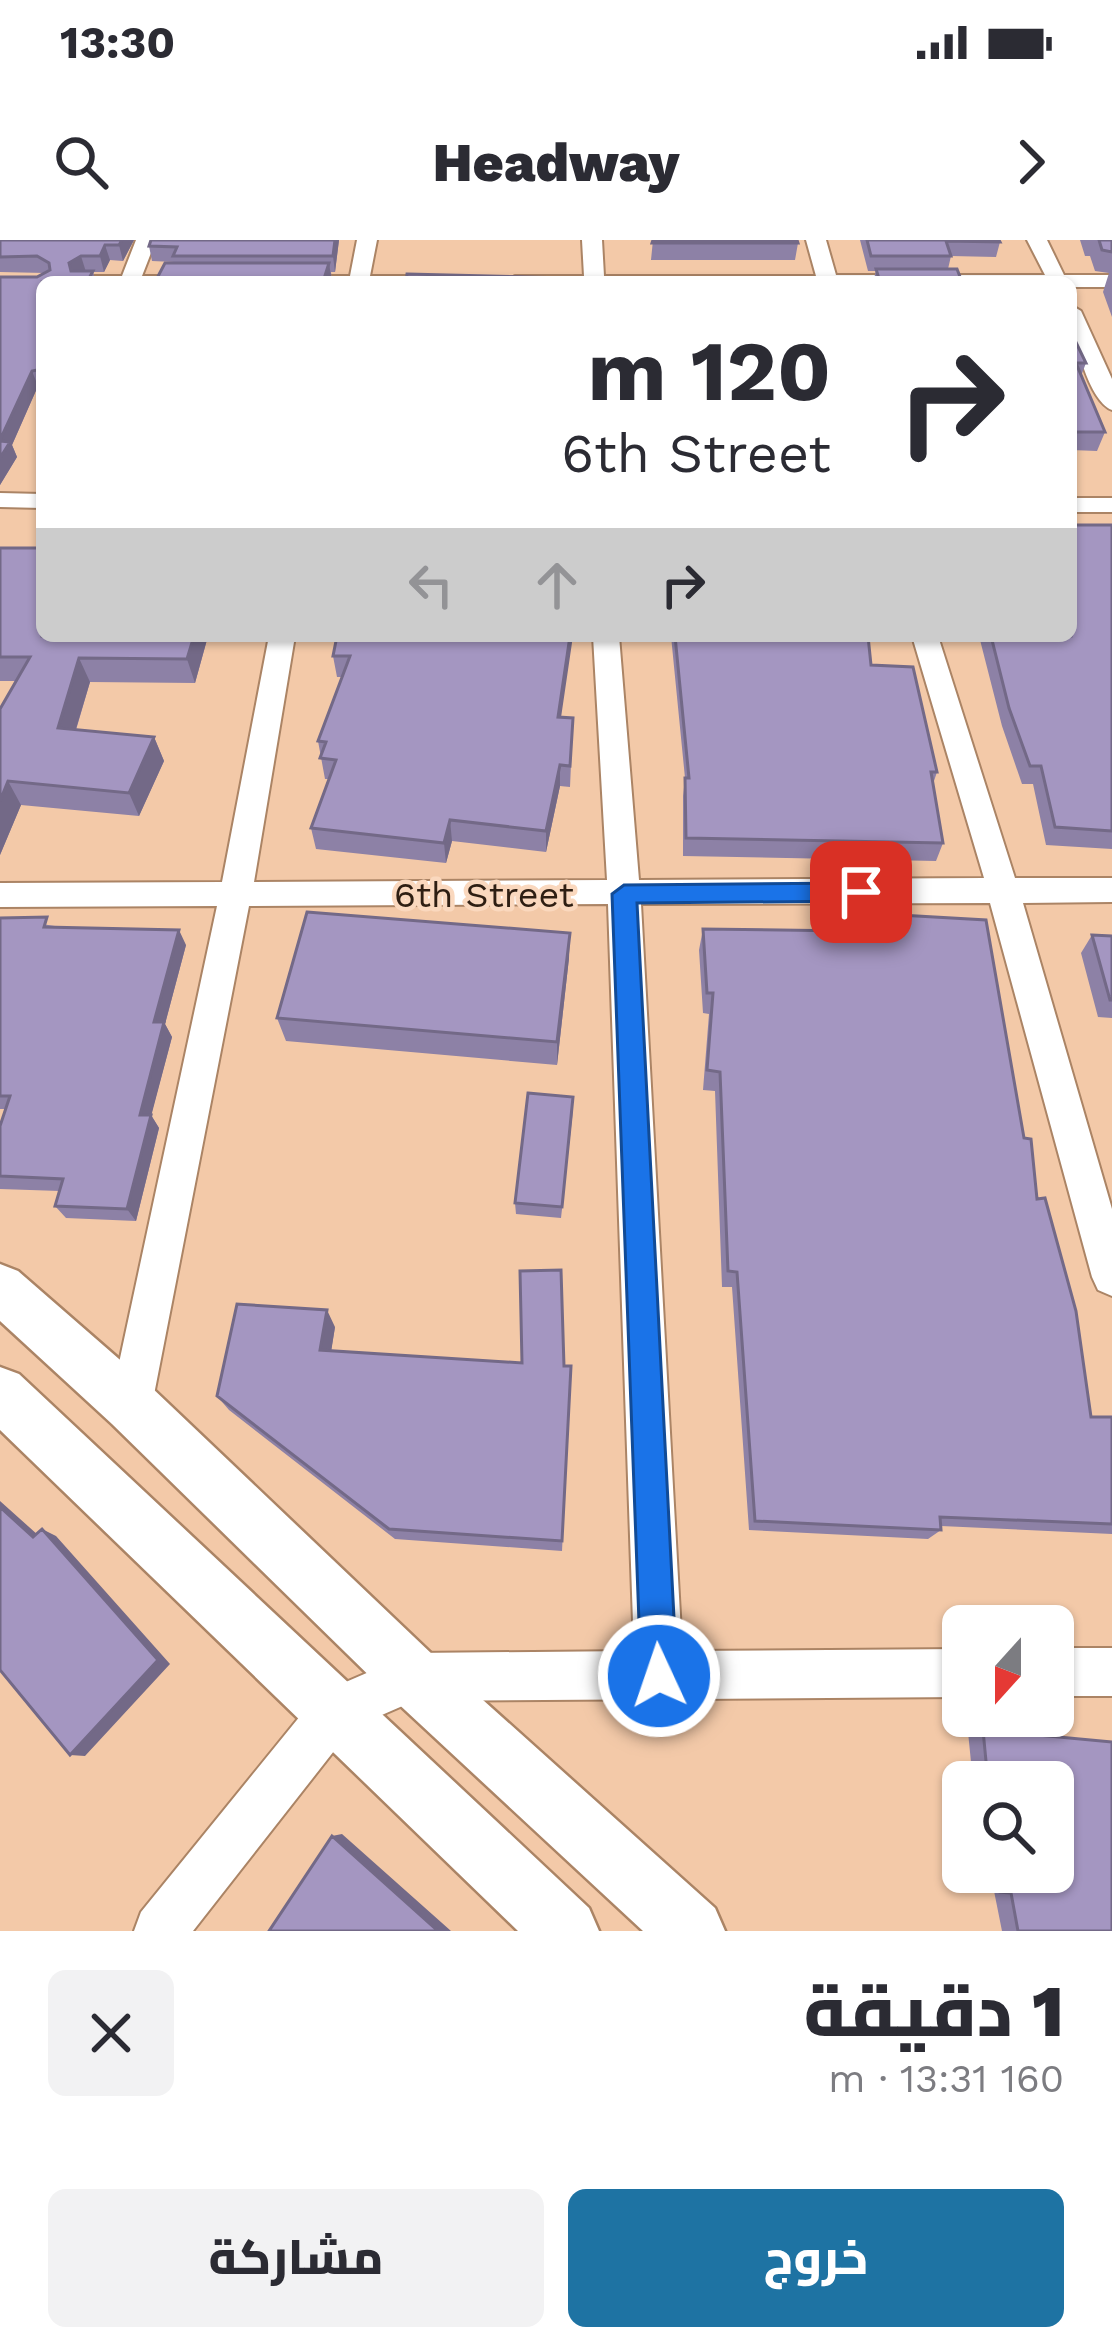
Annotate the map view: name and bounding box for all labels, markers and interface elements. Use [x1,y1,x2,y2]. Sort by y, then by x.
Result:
text: 13:30 [60,16,175,69]
icon: search [48,129,114,195]
icon: forward [998,129,1064,195]
text: Headway [432,131,680,194]
text: 120 m [588,322,831,420]
icon: right [873,324,1029,480]
text: 6th Street [561,422,831,485]
icon: left [398,552,464,618]
icon: ahead [524,552,590,618]
icon: right [650,552,716,618]
pin [810,841,912,943]
icon: arrive [828,859,894,925]
street label: 6th Street [394,874,574,916]
north arrow [942,1605,1074,1737]
map controls [942,1605,1074,1893]
position arrow [596,1613,722,1739]
button: search [942,1761,1074,1893]
text: 1 دقيقة [804,1969,1064,2053]
button: close [48,1970,174,2096]
text: 160 m · 13:31 [828,2056,1064,2101]
button: مشاركة [48,2189,544,2327]
button: خروج [568,2189,1064,2327]

